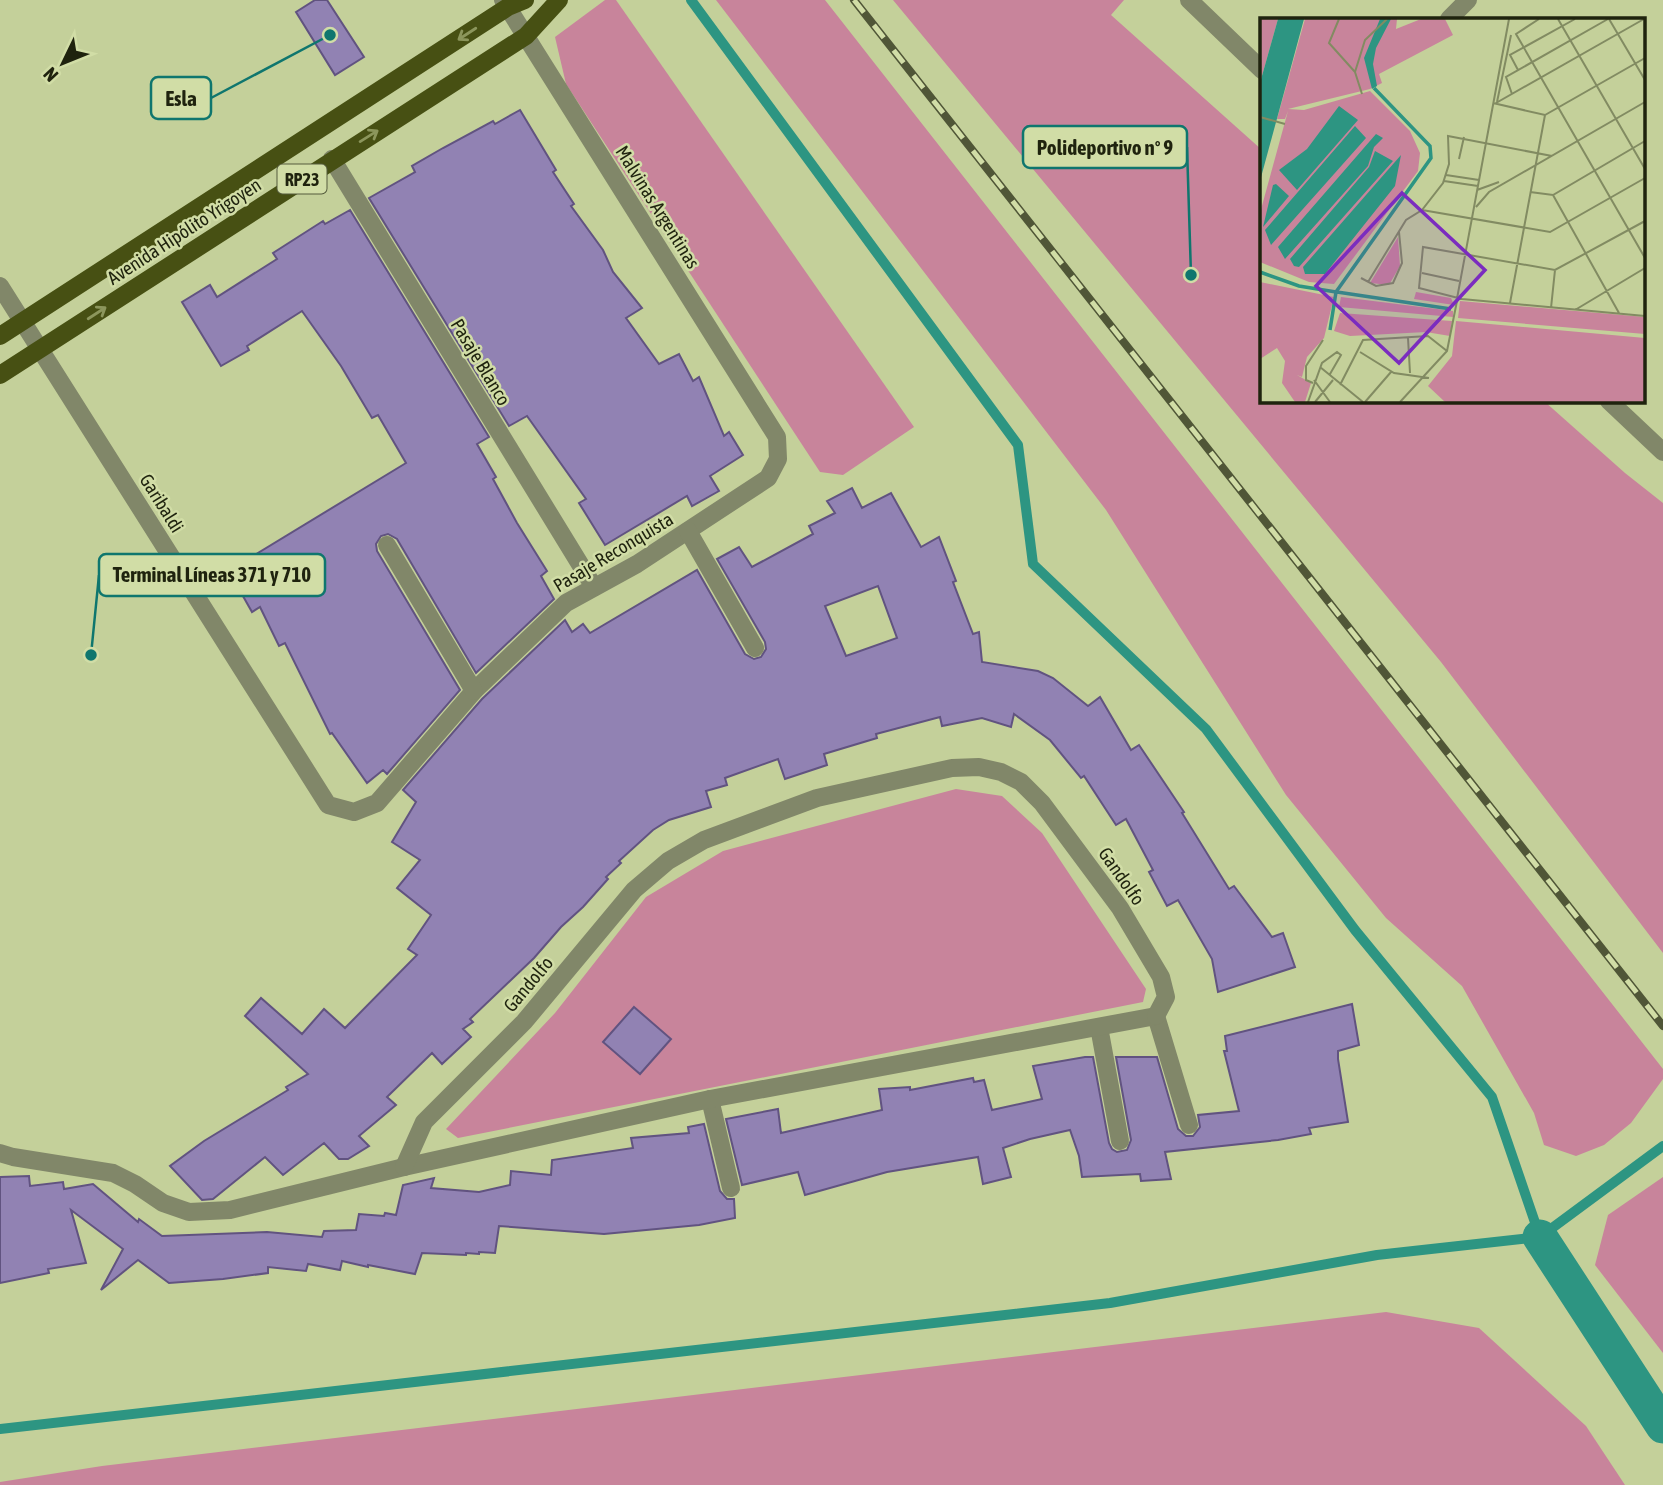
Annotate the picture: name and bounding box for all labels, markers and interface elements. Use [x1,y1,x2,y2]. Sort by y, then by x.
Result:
inset map [1260,18,1646,402]
one-way arrow [457,27,477,41]
north arrow [28,28,98,98]
text: N [39,63,62,86]
callout: Esla [151,77,211,119]
text: Esla [165,86,197,110]
callout: Polideportivo n° 9 [1023,126,1187,168]
one-way arrow [359,128,379,142]
text: Polideportivo n° 9 [1037,135,1173,159]
street label: Malvinas Argentinas [611,142,705,273]
road number: RP23 [278,164,326,194]
street label: Avenida Hipólito Yrigoyen [103,173,265,289]
one-way arrow [86,306,106,320]
street label: Pasaje Blanco [447,315,515,409]
street label: Garibaldi [135,470,189,536]
street label: Pasaje Reconquista [549,508,677,596]
callout: Terminal Líneas 371 y 710 [99,554,325,596]
text: Terminal Líneas 371 y 710 [113,562,311,586]
street label: Gandolfo [1094,843,1150,909]
street label: Gandolfo [499,952,557,1016]

